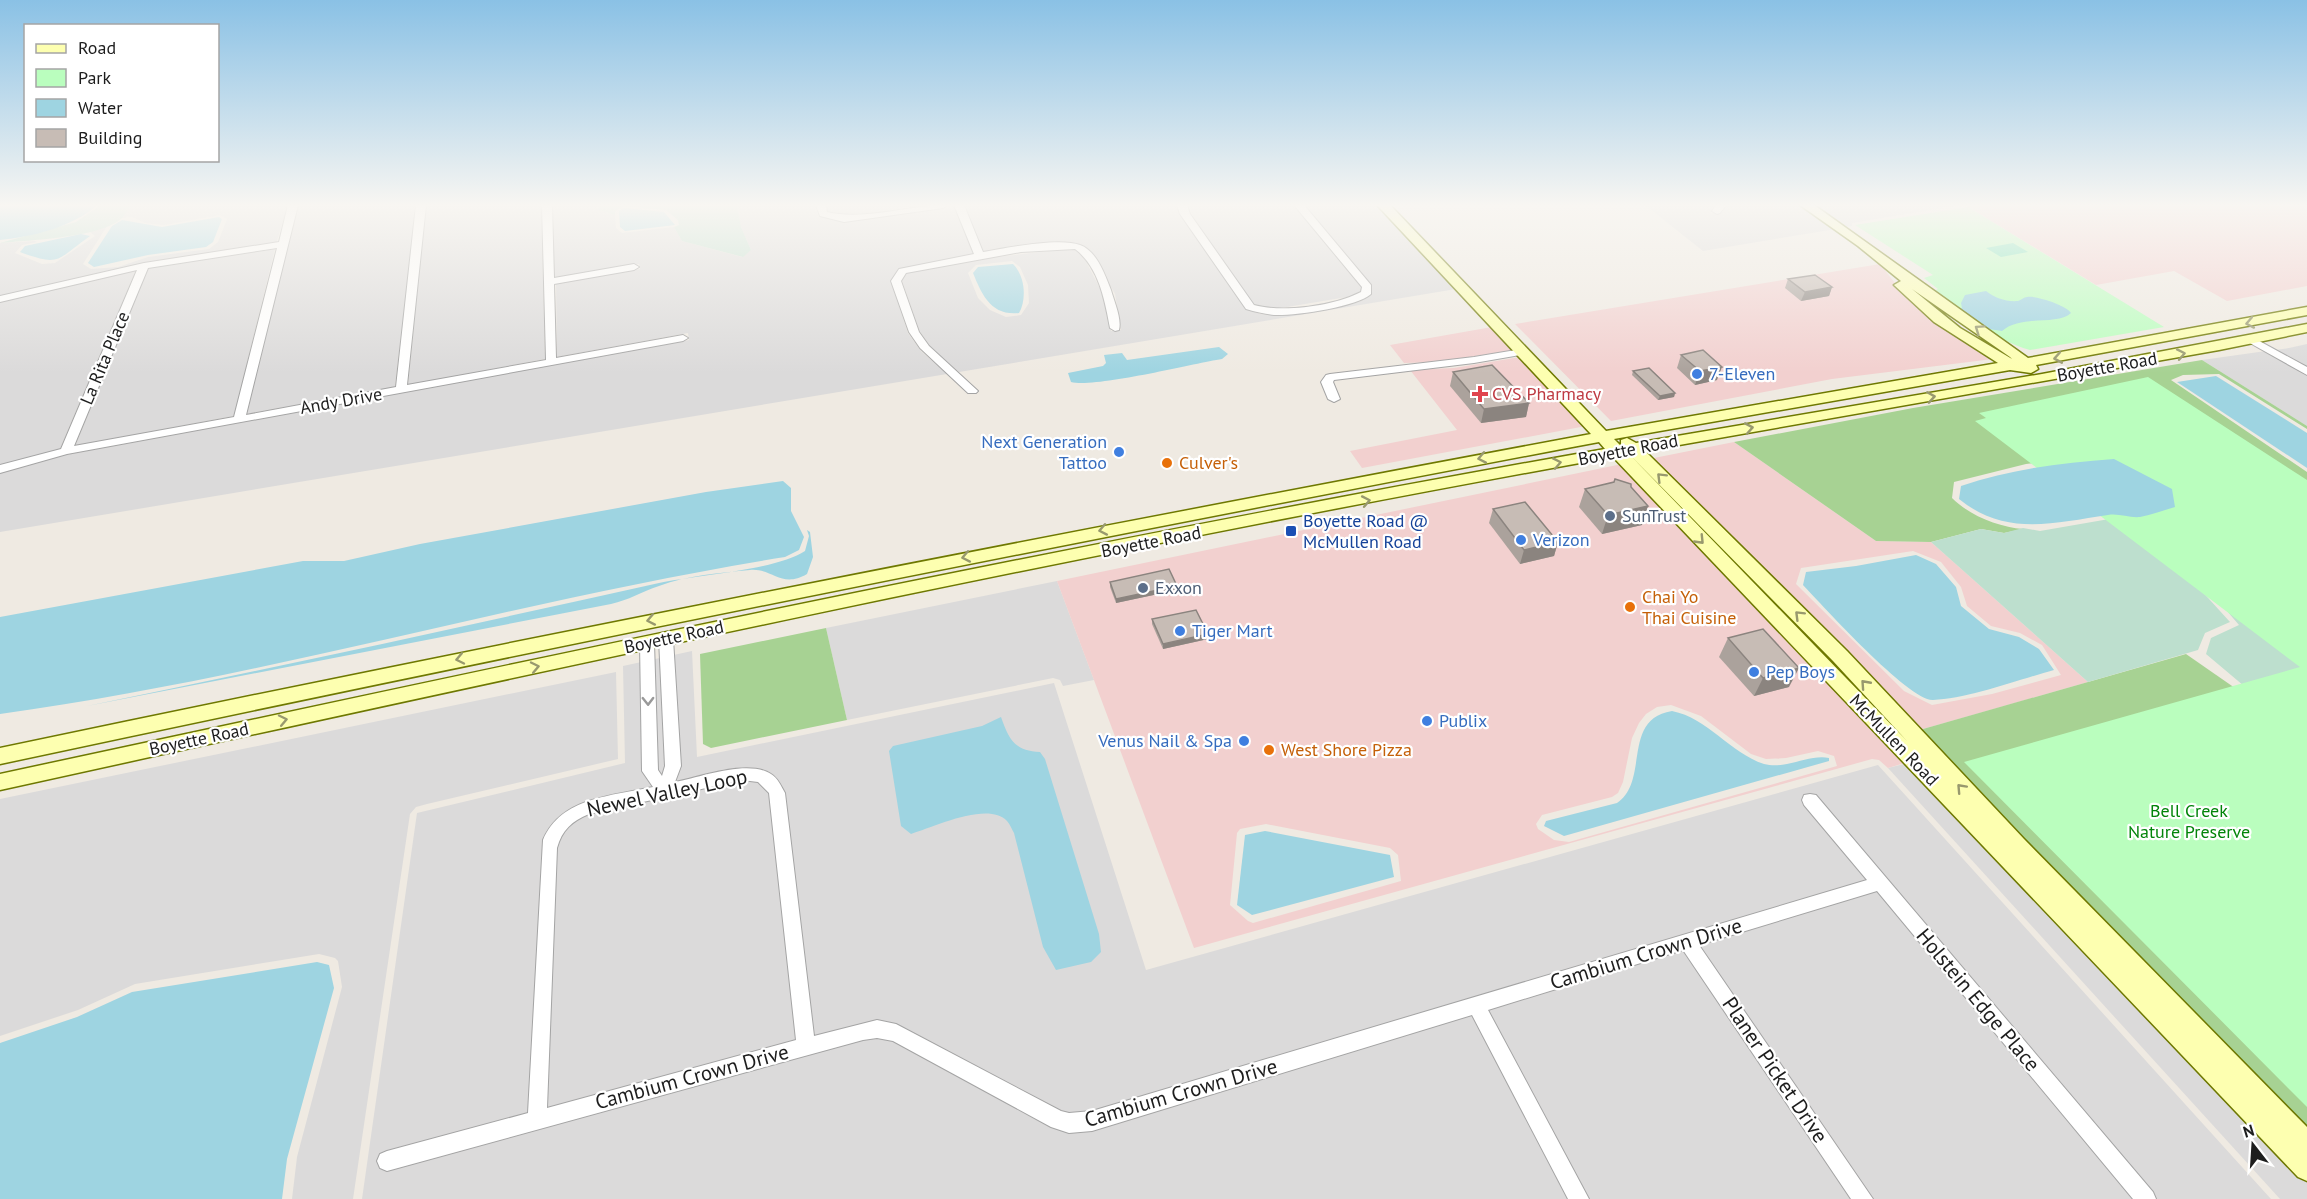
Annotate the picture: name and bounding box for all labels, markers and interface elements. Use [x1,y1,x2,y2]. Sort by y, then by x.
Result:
legend [24,24,219,162]
text: Road [78,36,116,59]
text: Park [78,66,111,89]
text: Water [78,96,122,119]
text: Building [78,126,142,149]
street label: La Rita Place [75,308,134,408]
one-way arrow [2245,316,2255,329]
one-way arrow [1974,325,1985,336]
street label: Boyette Road [2055,346,2159,387]
one-way arrow [2176,348,2186,361]
one-way arrow [2053,351,2063,364]
place label: 7-Eleven [1709,362,1775,385]
marker: 7-Eleven [1690,367,1704,381]
street label: Andy Drive [298,382,384,419]
place label: CVS Pharmacy [1492,382,1602,405]
marker: CVS Pharmacy [1473,387,1487,401]
one-way arrow [1927,392,1936,404]
one-way arrow [1744,422,1754,435]
street label: Boyette Road [1576,429,1680,470]
place label: Next Generation Tattoo [981,430,1107,474]
marker: Next Generation Tattoo [1112,445,1126,459]
place label: Culver's [1179,451,1238,474]
one-way arrow [1477,451,1487,464]
marker: Culver's [1160,456,1174,470]
one-way arrow [1552,457,1562,470]
one-way arrow [1657,474,1668,485]
one-way arrow [1361,495,1371,508]
place label: SunTrust [1622,504,1686,527]
place label: Boyette Road @ McMullen Road [1303,509,1428,553]
marker: SunTrust [1603,509,1617,523]
street label: Boyette Road [1099,521,1203,562]
one-way arrow [1099,523,1109,536]
marker: Boyette Road @ McMullen Road [1284,524,1298,538]
place label: Verizon [1532,528,1590,551]
one-way arrow [1693,532,1704,543]
marker: Verizon [1514,533,1528,547]
one-way arrow [962,550,972,563]
place label: Exxon [1155,576,1202,599]
marker: Exxon [1136,581,1150,595]
place label: Chai Yo Thai Cuisine [1642,585,1736,629]
marker: Chai Yo Thai Cuisine [1623,600,1637,614]
one-way arrow [1795,611,1805,622]
one-way arrow [647,613,657,626]
street label: Boyette Road [622,615,726,658]
place label: Tiger Mart [1192,619,1272,642]
marker: Tiger Mart [1173,624,1187,638]
one-way arrow [456,651,466,664]
place label: Pep Boys [1766,660,1835,683]
one-way arrow [530,661,540,674]
marker: Pep Boys [1747,665,1761,679]
one-way arrow [1861,680,1872,690]
street label: McMullen Road [1845,689,1944,790]
one-way arrow [642,697,654,706]
place label: Publix [1439,709,1487,732]
marker: Publix [1420,714,1434,728]
one-way arrow [278,715,288,728]
street label: Boyette Road [147,717,251,760]
place label: Venus Nail & Spa [1097,729,1232,752]
marker: Venus Nail & Spa [1237,734,1251,748]
place label: West Shore Pizza [1281,738,1412,761]
marker: West Shore Pizza [1262,743,1276,757]
street label: Newel Valley Loop [584,762,750,823]
one-way arrow [1958,784,1969,795]
park label: Bell Creek Nature Preserve [2128,799,2250,843]
street label: Cambium Crown Drive [1547,911,1745,996]
street label: Holstein Edge Place [1911,923,2046,1077]
street label: Planer Picket Drive [1717,992,1834,1148]
street label: Cambium Crown Drive [592,1038,792,1115]
street label: Cambium Crown Drive [1081,1052,1280,1133]
north arrow [2223,1115,2283,1175]
text: N [2241,1120,2257,1142]

